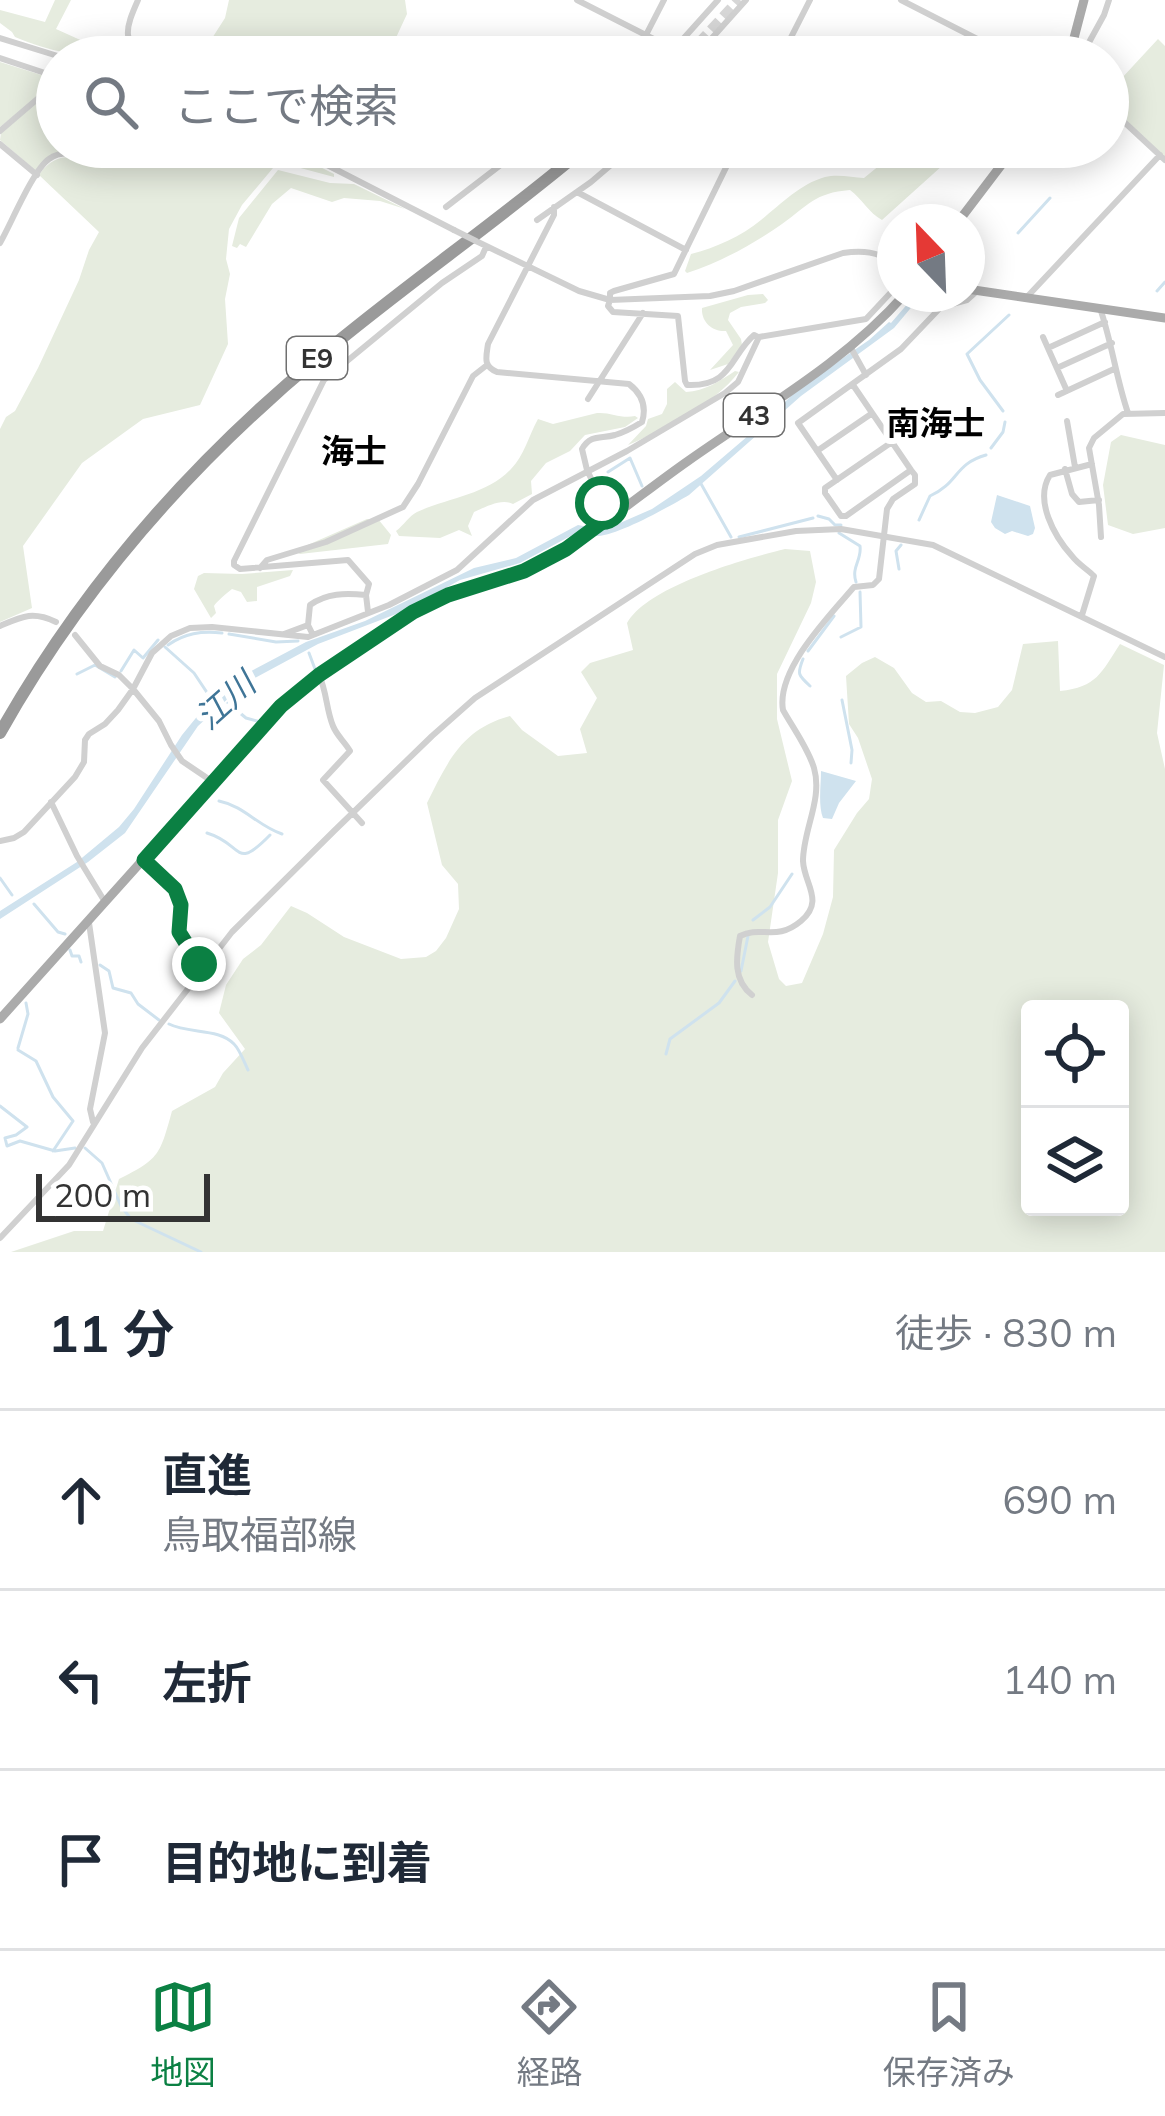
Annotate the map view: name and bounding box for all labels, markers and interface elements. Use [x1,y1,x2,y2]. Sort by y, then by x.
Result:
search box [36,36,1129,168]
icon: search [78,69,144,135]
text: ここで検索 [174,77,399,133]
north arrow [877,204,985,312]
road number: E9 [287,337,347,379]
road number: 43 [724,394,784,436]
district label: 南海士 [887,402,986,443]
district label: 海士 [321,430,387,471]
route start [575,476,629,530]
water label: 江川 [187,661,265,737]
route end [172,937,226,991]
map controls [1021,1000,1129,1216]
button: locate [1021,1000,1129,1108]
button: layers [1021,1108,1129,1216]
scale bar [36,1168,210,1221]
text: 200 m [54,1174,151,1215]
text: 11 分 [48,1301,174,1365]
text: 徒歩 · 830 m [895,1308,1117,1357]
text: 直進 [162,1446,252,1502]
icon: ahead [48,1467,114,1533]
text: 690 m [1002,1475,1117,1524]
text: 鳥取福部線 [162,1510,357,1559]
icon: left [48,1647,114,1713]
text: 左折 [162,1654,252,1710]
text: 140 m [1002,1655,1117,1704]
icon: arrive [48,1827,114,1893]
text: 目的地に到着 [162,1834,432,1890]
tab: 地図 [150,1974,216,2094]
tab: 経路 [516,1974,582,2094]
tab: 保存済み [883,1974,1015,2094]

